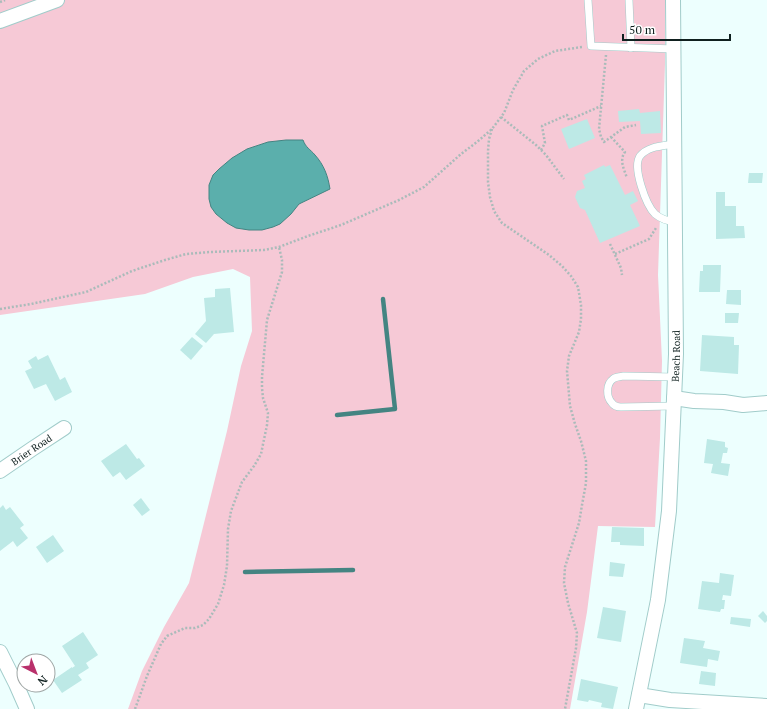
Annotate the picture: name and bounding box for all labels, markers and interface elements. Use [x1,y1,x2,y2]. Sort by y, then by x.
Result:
scale bar [623,16,730,42]
text: 50 m [629,22,656,37]
street label: Beach Road [668,330,683,382]
street label: Brier Road [8,431,55,468]
north arrow [16,653,56,693]
text: N [34,672,50,689]

